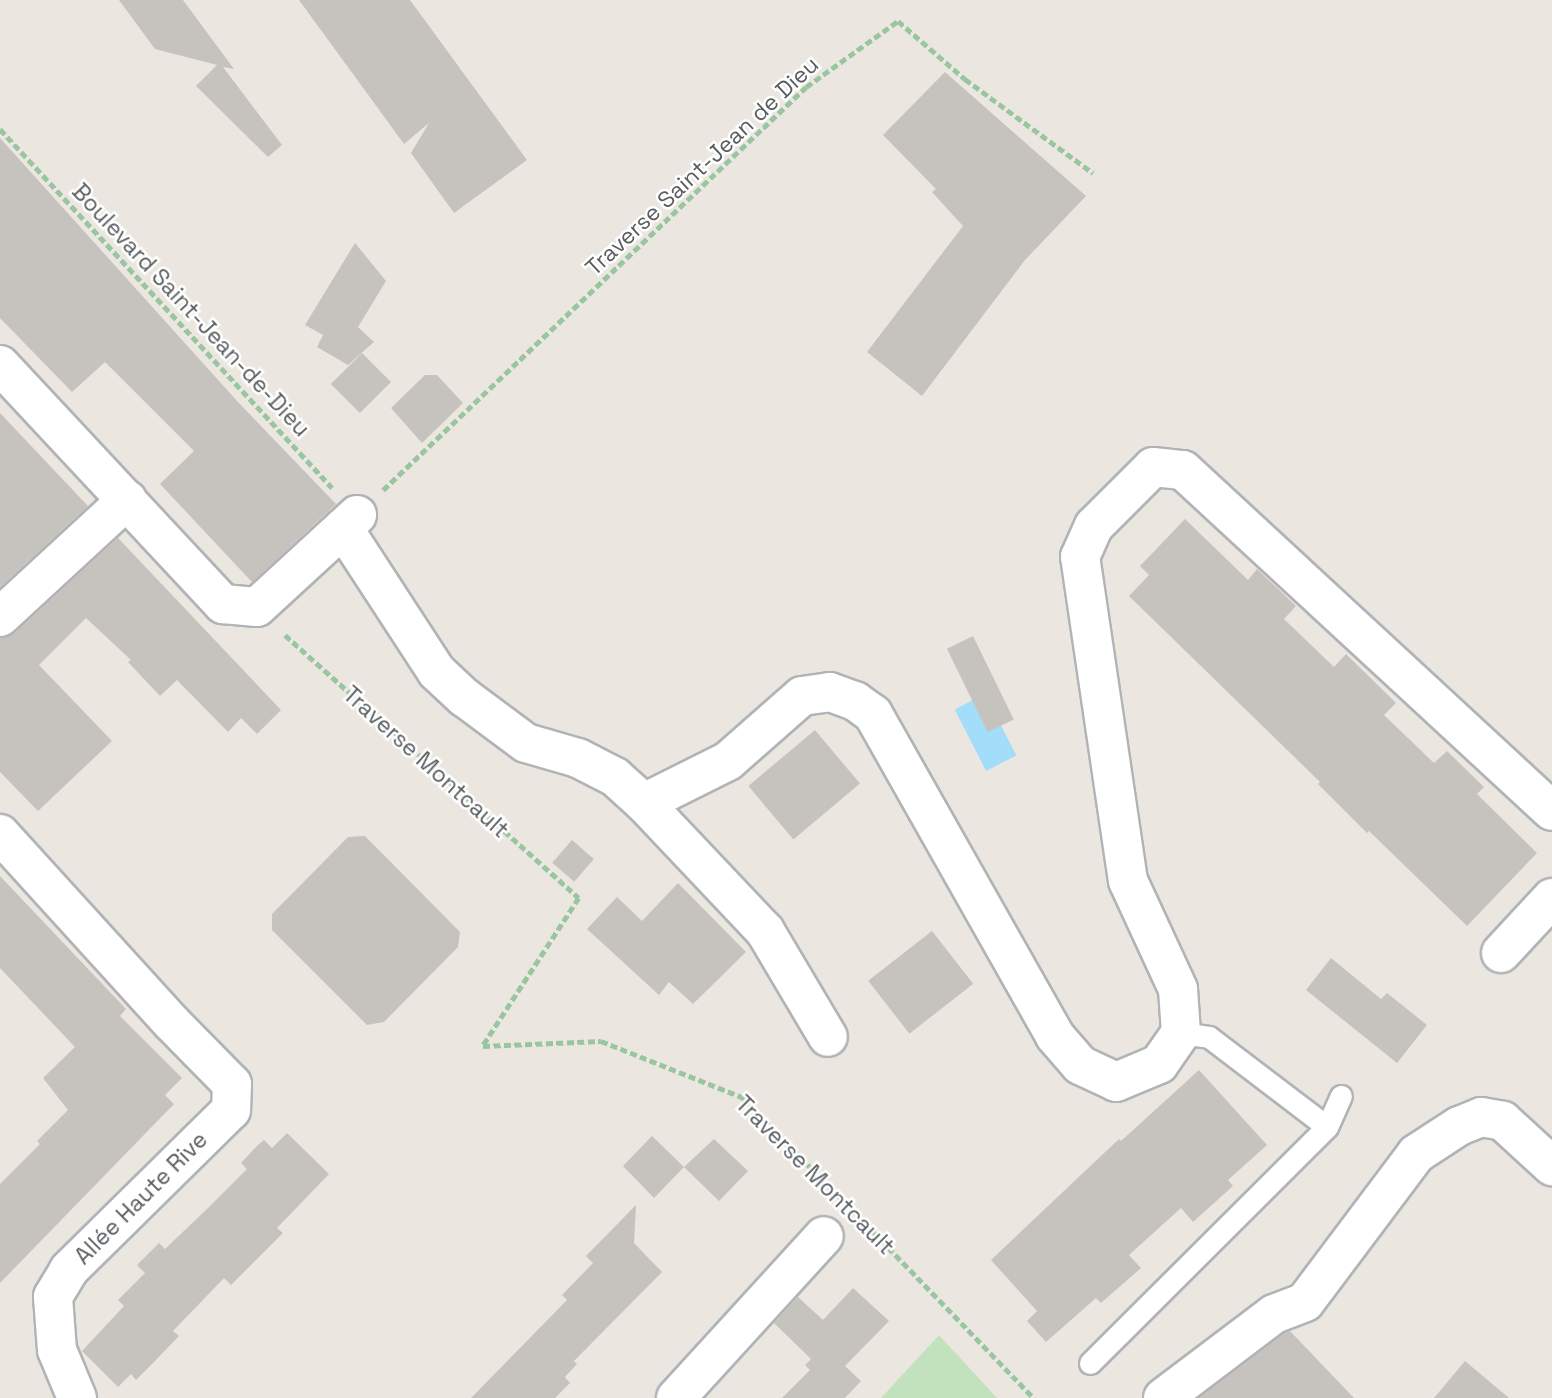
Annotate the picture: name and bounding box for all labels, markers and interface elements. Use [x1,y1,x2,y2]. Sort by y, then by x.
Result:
street label: Traverse Saint-Jean de Dieu [580,51,824,281]
street label: Boulevard Saint-Jean-de-Dieu [66,178,316,442]
street label: Traverse Montcault [337,680,515,844]
street label: Traverse Montcault [730,1090,900,1260]
street label: Allée Haute Rive [69,1126,213,1270]

